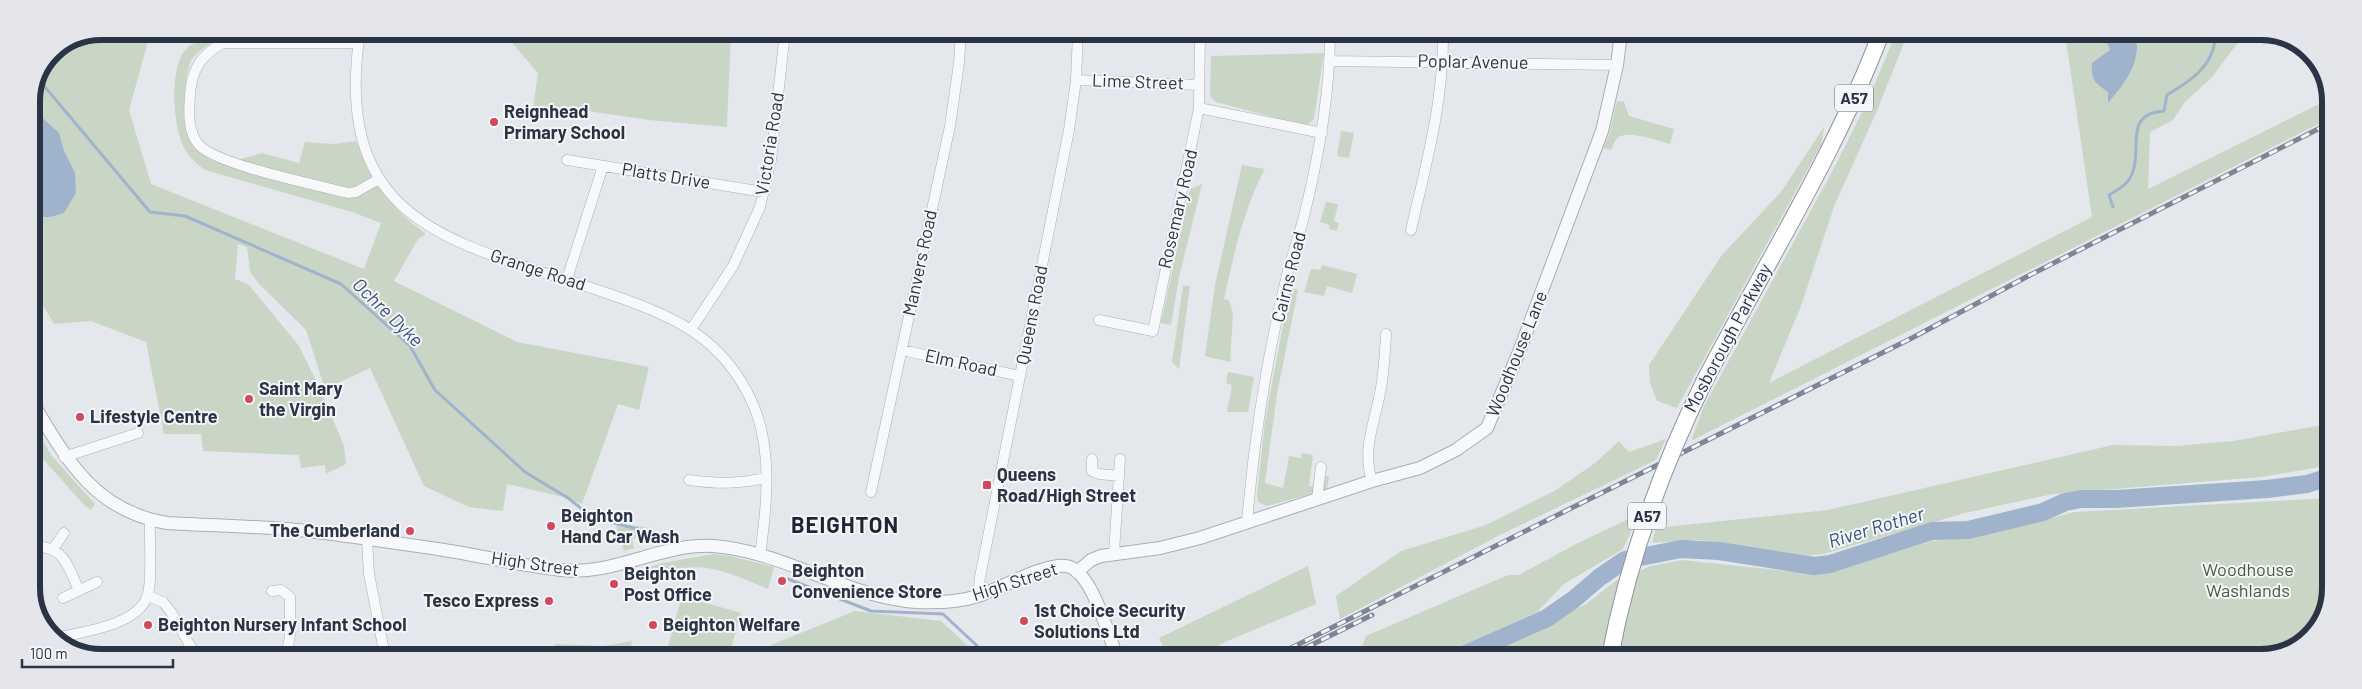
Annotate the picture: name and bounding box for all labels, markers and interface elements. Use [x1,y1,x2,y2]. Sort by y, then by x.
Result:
street label: Poplar Avenue [1417,49,1529,73]
street label: Lime Street [1092,68,1184,94]
road number: A57 [1835,85,1873,112]
street label: Victoria Road [750,91,788,197]
place label: Reignhead Primary School [504,100,625,143]
marker: Reignhead Primary School [488,116,500,128]
street label: Rosemary Road [1153,147,1201,271]
street label: Platts Drive [620,157,712,193]
street label: Manvers Road [897,208,941,318]
street label: Cairns Road [1266,229,1310,324]
street label: Grange Road [488,243,589,295]
street label: Mosborough Parkway [1679,259,1776,416]
street label: Queens Road [1011,263,1051,366]
water label: Ochre Dyke [348,272,429,351]
street label: Woodhouse Lane [1481,287,1551,420]
street label: Elm Road [923,344,999,380]
place label: Saint Mary the Virgin [259,377,343,420]
marker: Saint Mary the Virgin [243,393,255,405]
place label: Lifestyle Centre [90,405,218,427]
marker: Lifestyle Centre [74,411,86,423]
place label: Queens Road/High Street [997,463,1136,506]
marker: Queens Road/High Street [981,479,993,491]
water label: River Rother [1825,501,1928,552]
road number: A57 [1628,502,1666,530]
place label: Beighton Hand Car Wash [561,504,679,547]
district label: BEIGHTON [791,511,899,537]
place label: The Cumberland [270,519,400,541]
marker: Beighton Hand Car Wash [545,520,557,532]
marker: The Cumberland [404,525,416,537]
street label: High Street [490,546,580,580]
street label: High Street [969,557,1060,605]
park label: Woodhouse Washlands [2202,558,2294,601]
place label: Beighton Convenience Store [792,559,942,602]
place label: Beighton Post Office [624,562,712,605]
marker: Beighton Convenience Store [776,575,788,587]
marker: Beighton Post Office [608,578,620,590]
place label: Tesco Express [423,589,539,611]
marker: Tesco Express [543,595,555,607]
place label: 1st Choice Security Solutions Ltd [1034,599,1186,642]
place label: Beighton Nursery Infant School [158,613,407,635]
place label: Beighton Welfare [663,613,801,635]
marker: 1st Choice Security Solutions Ltd [1018,615,1030,627]
marker: Beighton Nursery Infant School [142,619,154,631]
marker: Beighton Welfare [647,619,659,631]
scale bar [22,636,174,668]
text: 100 m [30,644,68,662]

